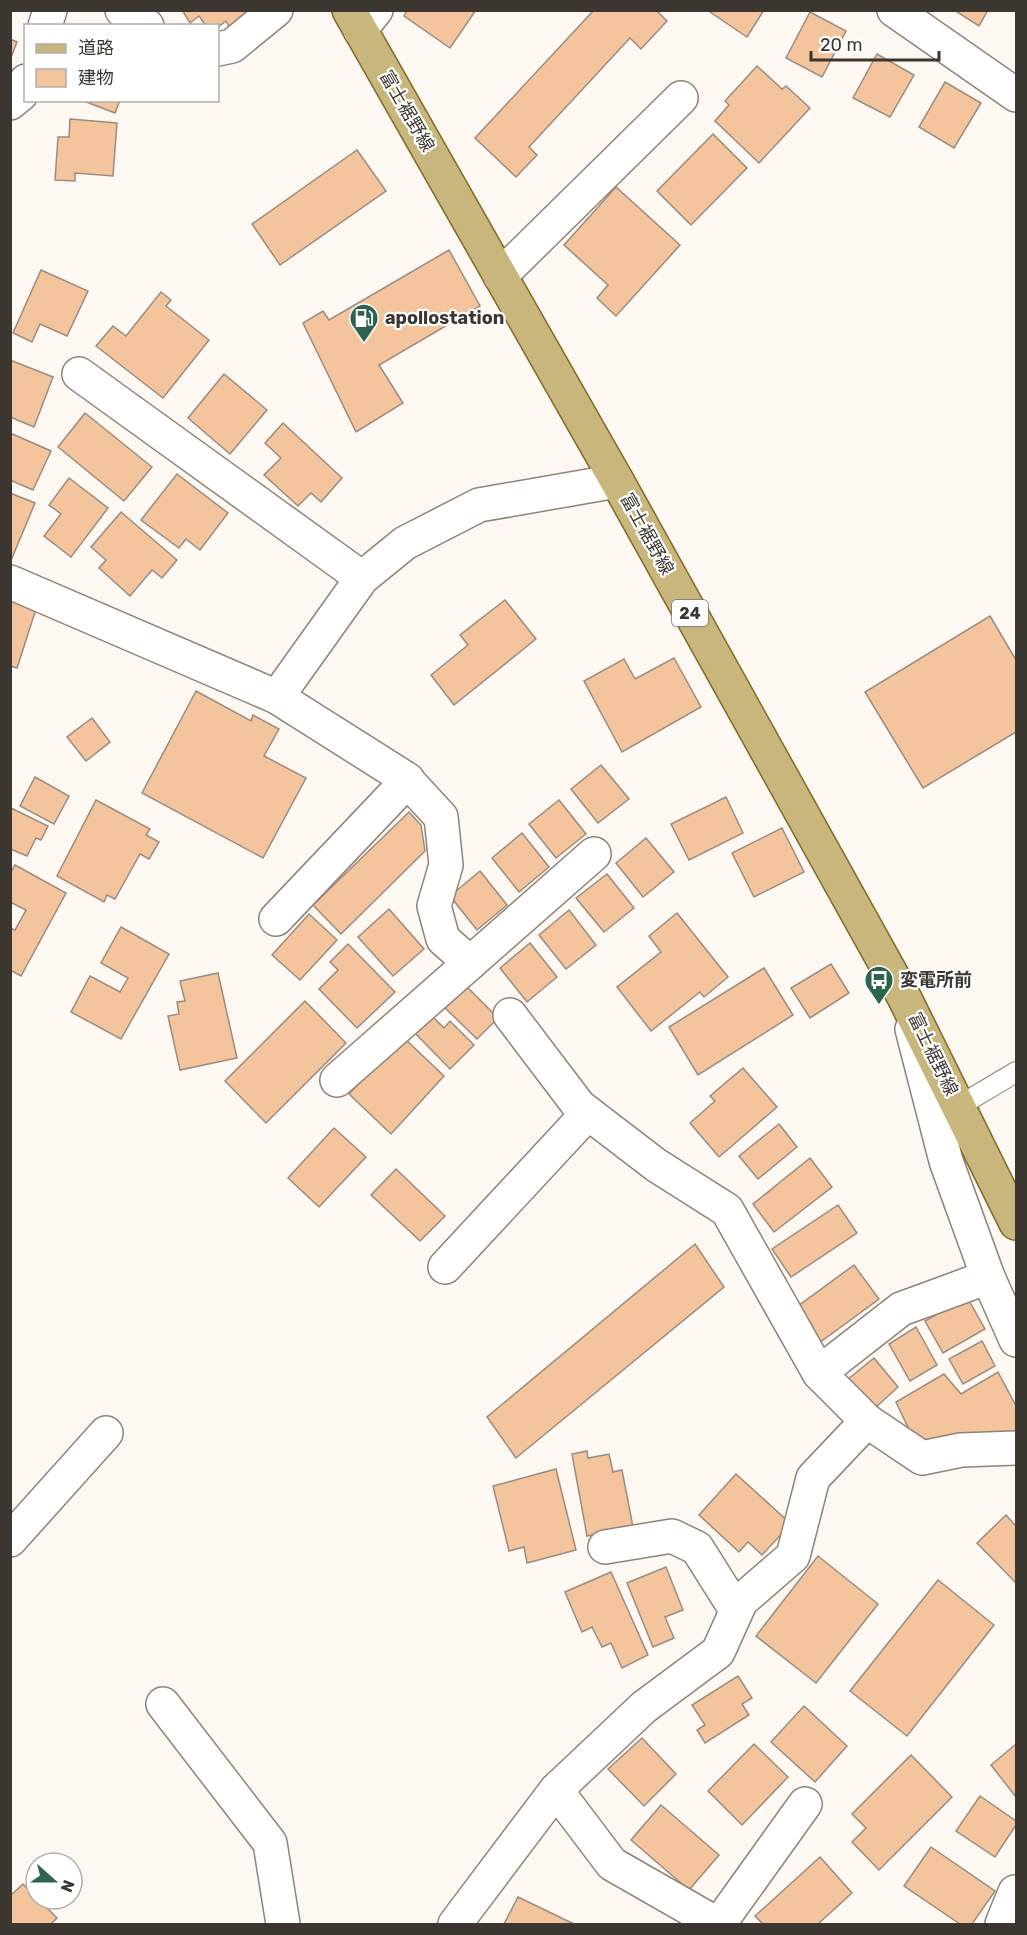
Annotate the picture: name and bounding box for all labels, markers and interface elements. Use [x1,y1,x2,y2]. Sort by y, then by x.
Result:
legend [24,24,219,102]
scale bar [811,24,938,62]
text: 20 m [820,34,862,56]
text: 道路 [78,37,114,59]
text: 建物 [78,67,114,89]
street label: 富士裾野線 [375,67,439,155]
fuel station icon: apollostation [348,302,380,344]
place label: apollostation [385,307,504,329]
street label: 富士裾野線 [616,489,678,579]
road number: 24 [672,600,708,626]
bus stop icon: 変電所前 [863,964,895,1006]
place label: 変電所前 [900,969,972,991]
street label: 富士裾野線 [903,1009,963,1099]
north arrow [24,1851,84,1911]
text: N [57,1877,78,1895]

